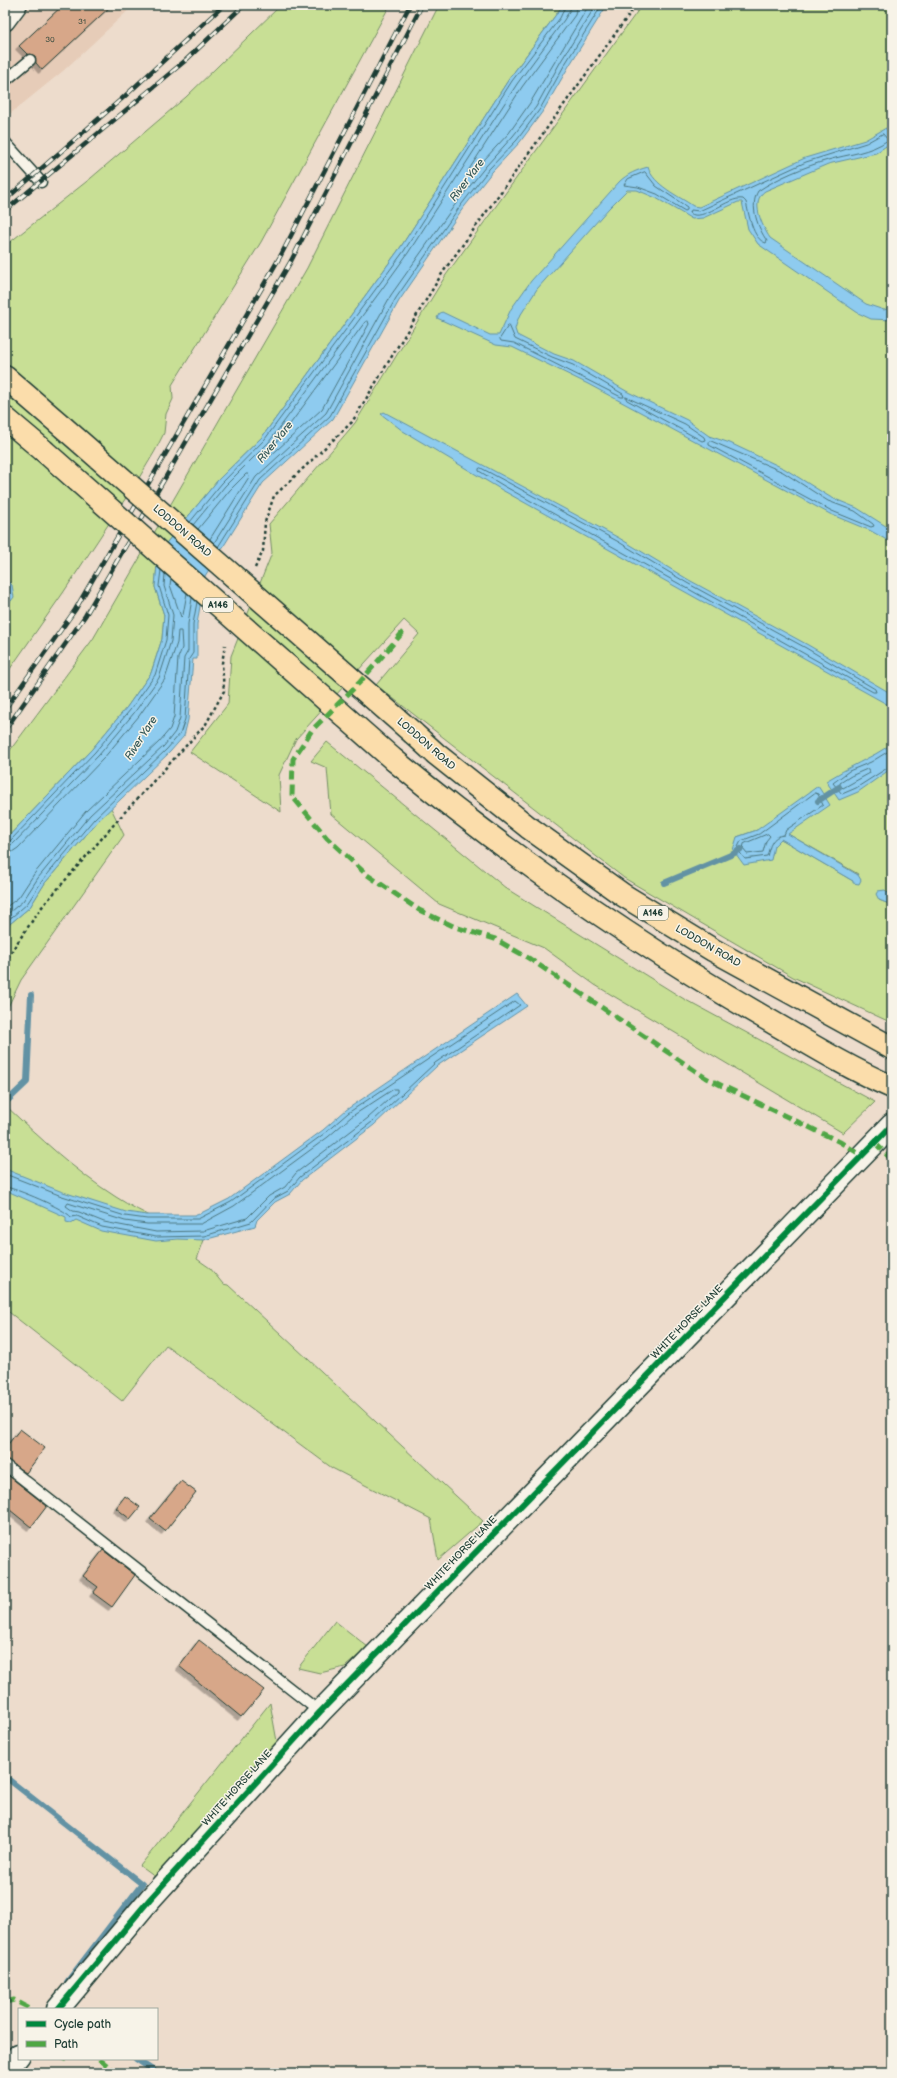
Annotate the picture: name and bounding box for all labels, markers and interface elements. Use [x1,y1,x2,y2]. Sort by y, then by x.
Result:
house number: 31 [78,17,86,26]
house number: 30 [45,35,55,44]
water label: River Yare [447,156,488,204]
water label: River Yare [254,418,296,465]
street label: LODDON ROAD [150,502,214,560]
road number: A146 [203,598,233,612]
water label: River Yare [122,713,160,762]
street label: LODDON ROAD [394,715,458,773]
road number: A146 [638,906,668,920]
street label: LODDON ROAD [673,922,743,970]
street label: WHITE HORSE LANE [649,1282,726,1361]
street label: WHITE HORSE LANE [423,1513,500,1592]
street label: WHITE HORSE LANE [200,1747,275,1828]
legend [18,2008,158,2060]
text: Cycle path [54,2017,111,2032]
text: Path [54,2037,79,2052]

